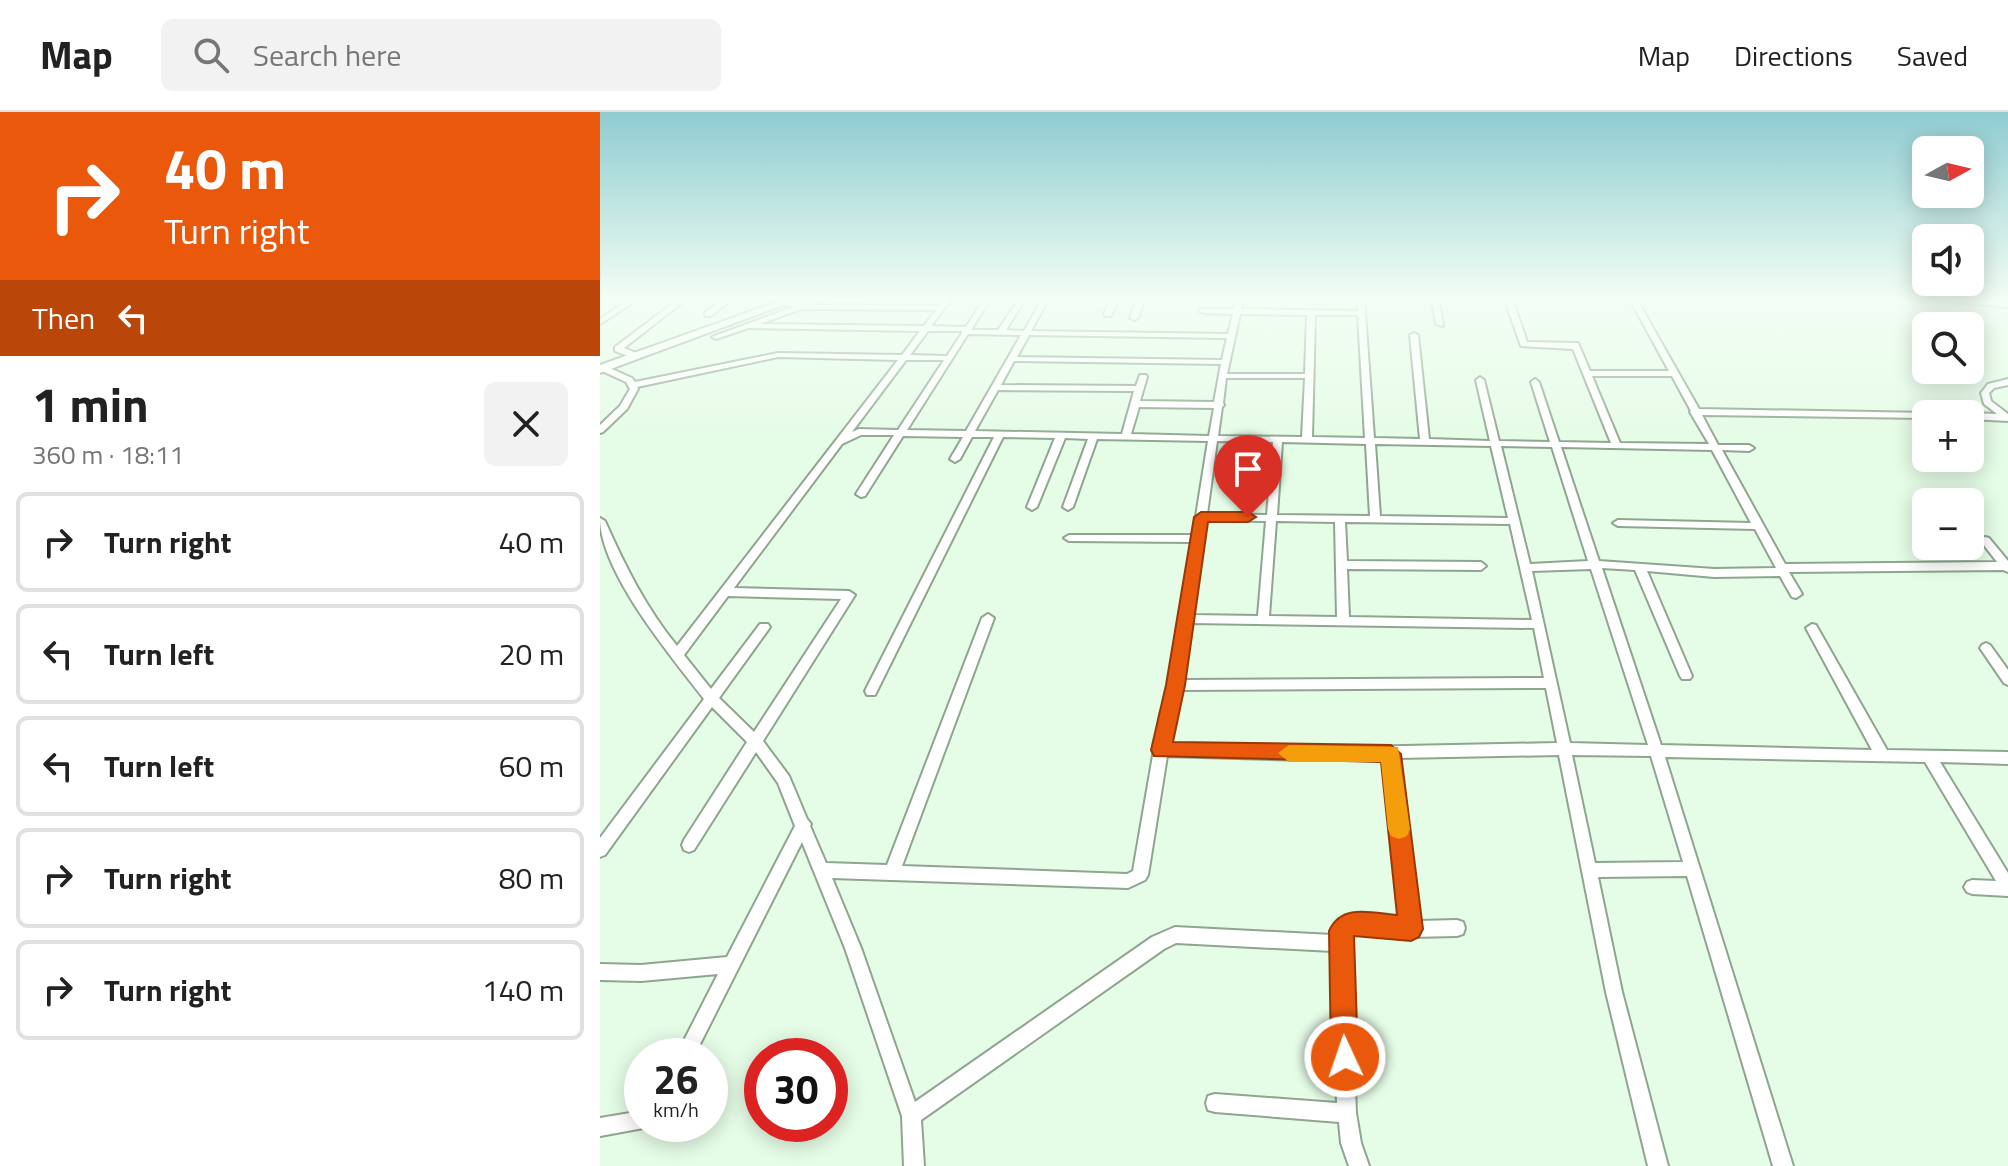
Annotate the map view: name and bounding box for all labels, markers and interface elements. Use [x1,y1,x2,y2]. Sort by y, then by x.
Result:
search box [161,19,721,91]
text: Map [40,26,113,84]
text: Search here [253,32,402,78]
icon: search [189,33,233,77]
text: Map [1638,34,1690,77]
text: Directions [1734,34,1853,77]
text: Saved [1897,34,1968,77]
text: 40 m [164,126,286,211]
north arrow [1912,136,1984,208]
map controls [1912,136,1984,560]
icon: right [32,144,136,248]
text: Turn right [164,203,309,258]
button: sound [1912,224,1984,296]
text: Then [32,295,95,341]
icon: left [111,296,155,340]
button: search [1912,312,1984,384]
text: 1 min [32,368,149,441]
button: close [484,382,568,466]
button: + [1912,400,1984,472]
text: 360 m · 18:11 [32,435,184,474]
pin [1214,435,1282,517]
icon: arrive [1226,447,1270,491]
button: − [1912,488,1984,560]
text: Turn right [104,519,232,565]
text: 40 m [499,519,564,565]
icon: right [36,520,80,564]
text: Turn left [104,631,214,677]
text: 20 m [499,631,564,677]
icon: left [36,632,80,676]
text: Turn left [104,743,214,789]
text: 60 m [499,743,564,789]
icon: left [36,744,80,788]
text: Turn right [104,855,232,901]
text: 80 m [499,855,564,901]
icon: right [36,856,80,900]
text: Turn right [104,967,232,1013]
text: 140 m [482,967,564,1013]
icon: right [36,968,80,1012]
position arrow [1303,1015,1387,1099]
speed limit sign: 30 [744,1038,848,1142]
text: 26 [654,1049,698,1110]
text: km/h [653,1094,699,1125]

